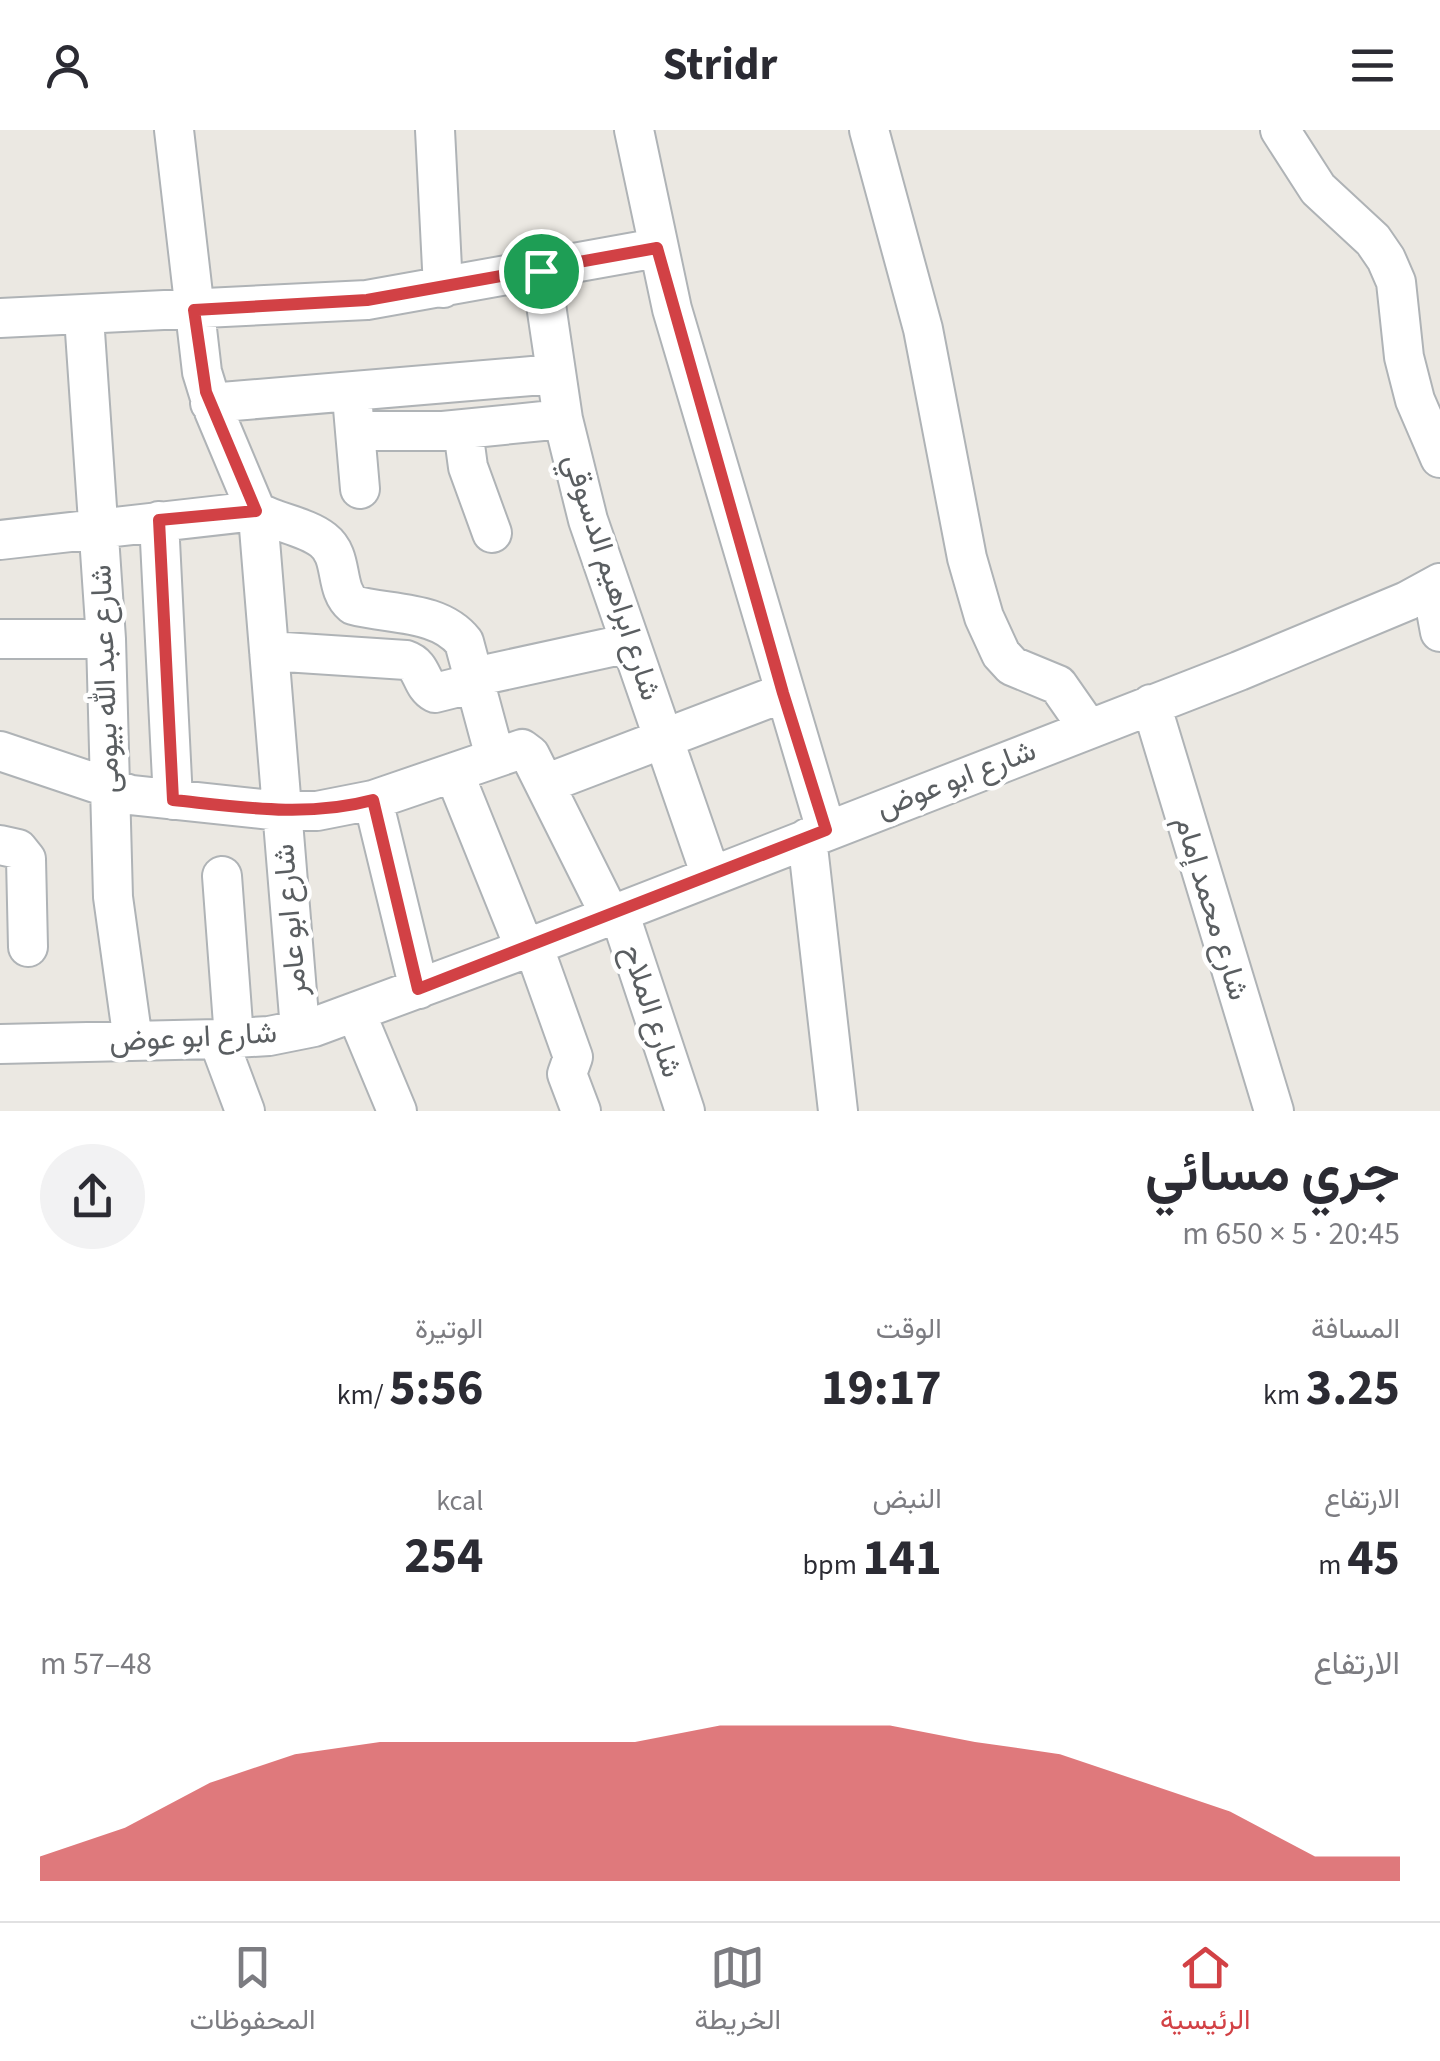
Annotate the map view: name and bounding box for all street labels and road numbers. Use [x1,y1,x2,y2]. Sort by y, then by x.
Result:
street label: شارع ابراهيم الدسوقي [550,448,672,707]
street label: شارع عبد الله بيومى [80,564,130,794]
street label: شارع ابو عوض [870,729,1042,829]
street label: شارع محمد إمام [1164,811,1260,1005]
street label: شارع ابو عامر [262,842,318,999]
street label: شارع الملاح [610,939,694,1083]
street label: شارع ابو عوض [108,1011,278,1063]

